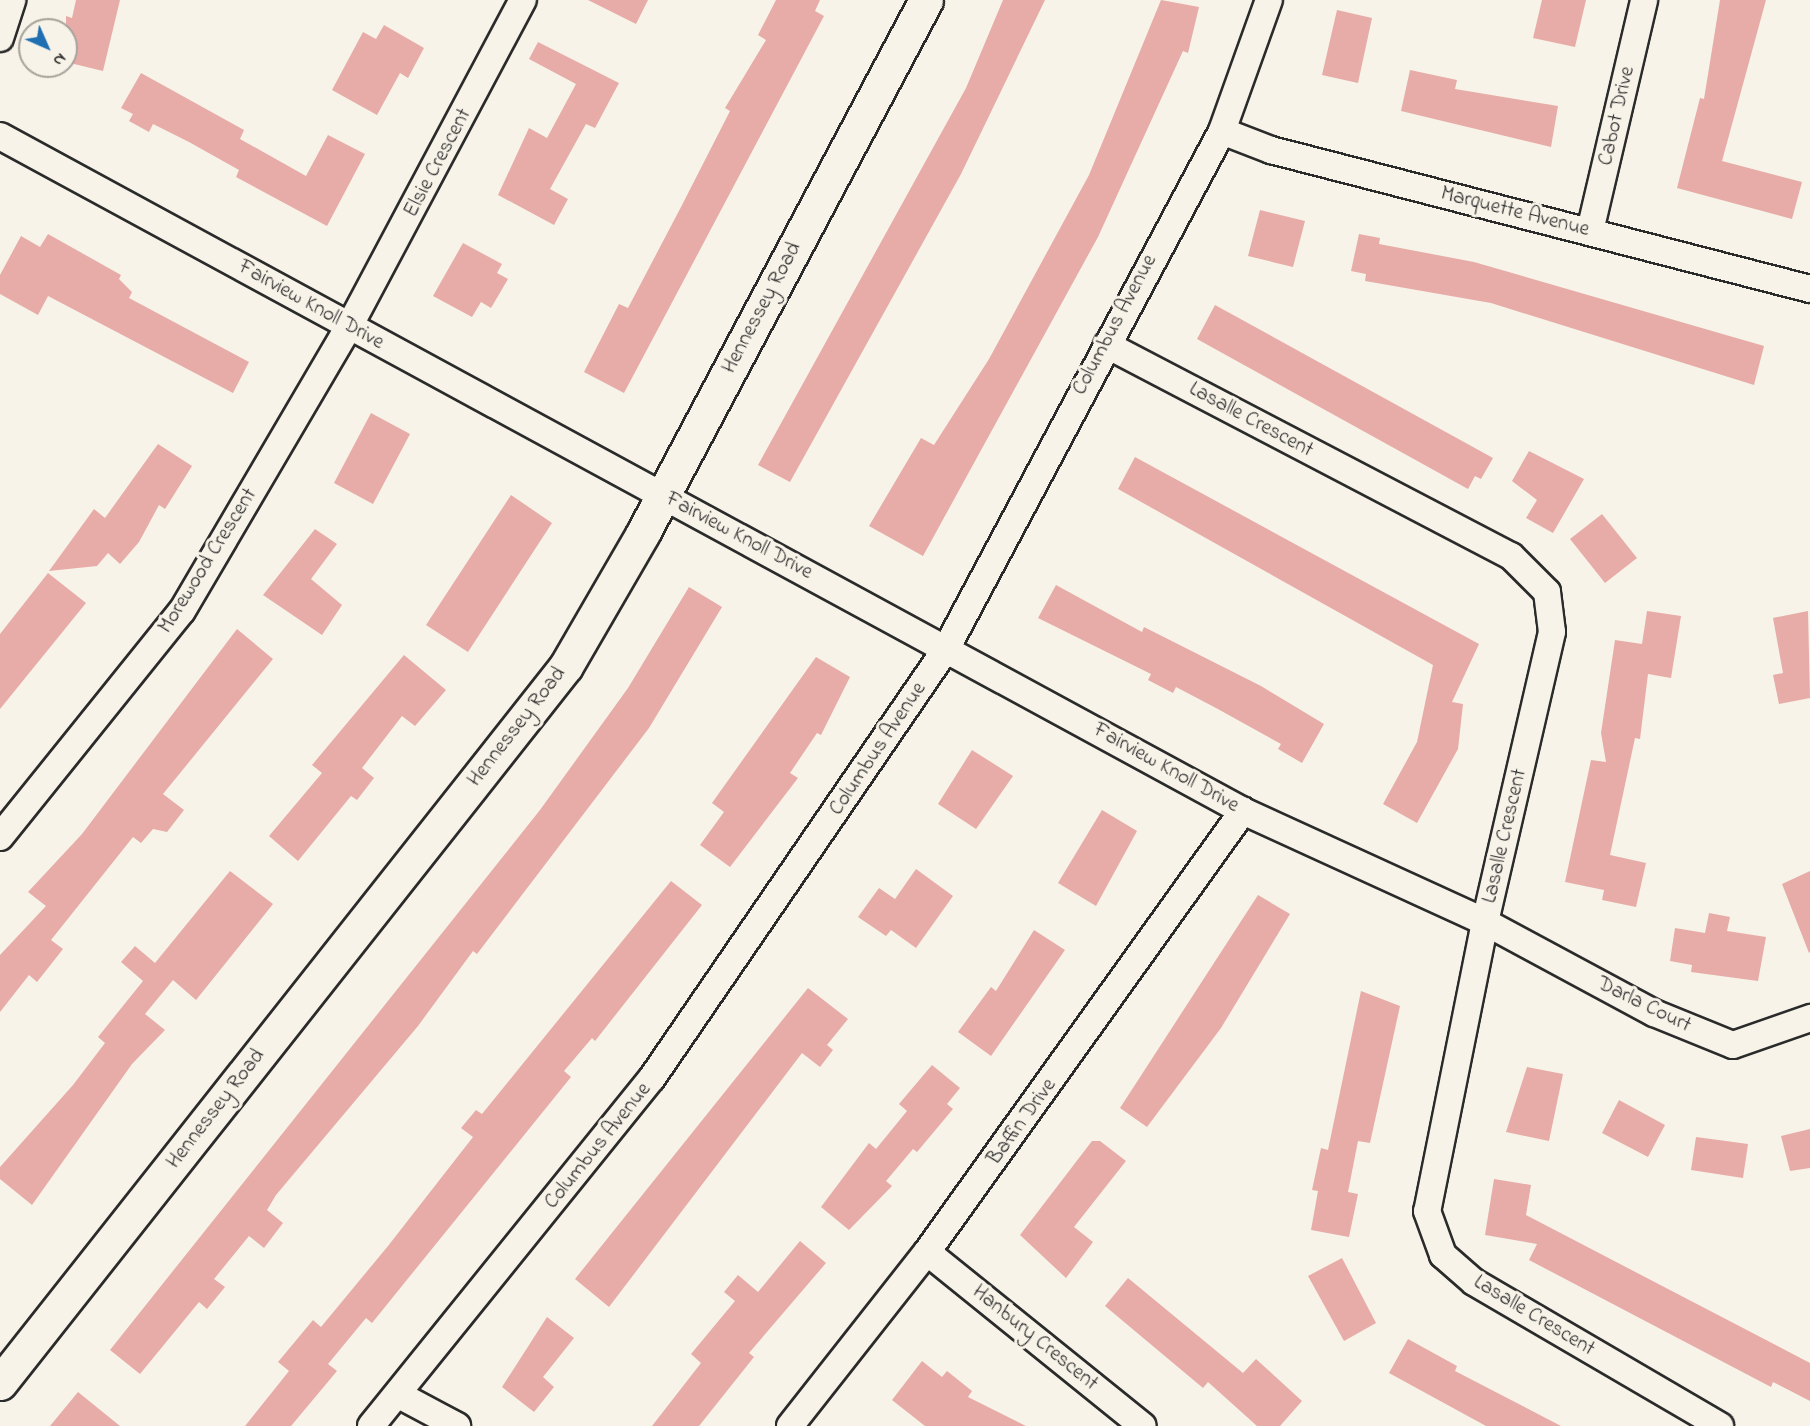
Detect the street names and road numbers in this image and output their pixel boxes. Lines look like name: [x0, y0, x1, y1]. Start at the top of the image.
street label: Cabot Drive: [1593, 64, 1641, 168]
street label: Elsie Crescent: [399, 104, 477, 222]
street label: Marquette Avenue: [1438, 181, 1592, 243]
street label: Hennessey Road: [717, 238, 807, 378]
street label: Columbus Avenue: [1067, 250, 1163, 400]
street label: Fairview Knoll Drive: [234, 255, 388, 355]
street label: Lasalle Crescent: [1185, 377, 1317, 463]
street label: Morewood Crescent: [153, 484, 263, 638]
street label: Fairview Knoll Drive: [661, 487, 817, 585]
street label: Hennessey Road: [462, 662, 572, 792]
street label: Columbus Avenue: [824, 678, 932, 820]
street label: Fairview Knoll Drive: [1089, 718, 1243, 818]
street label: Lasalle Crescent: [1477, 766, 1533, 906]
street label: Darla Court: [1593, 971, 1695, 1039]
street label: Hennessey Road: [161, 1044, 271, 1174]
street label: Baffin Drive: [982, 1074, 1062, 1170]
street label: Columbus Avenue: [539, 1078, 657, 1214]
street label: Lasalle Crescent: [1469, 1270, 1599, 1362]
street label: Hanbury Crescent: [967, 1280, 1103, 1396]

